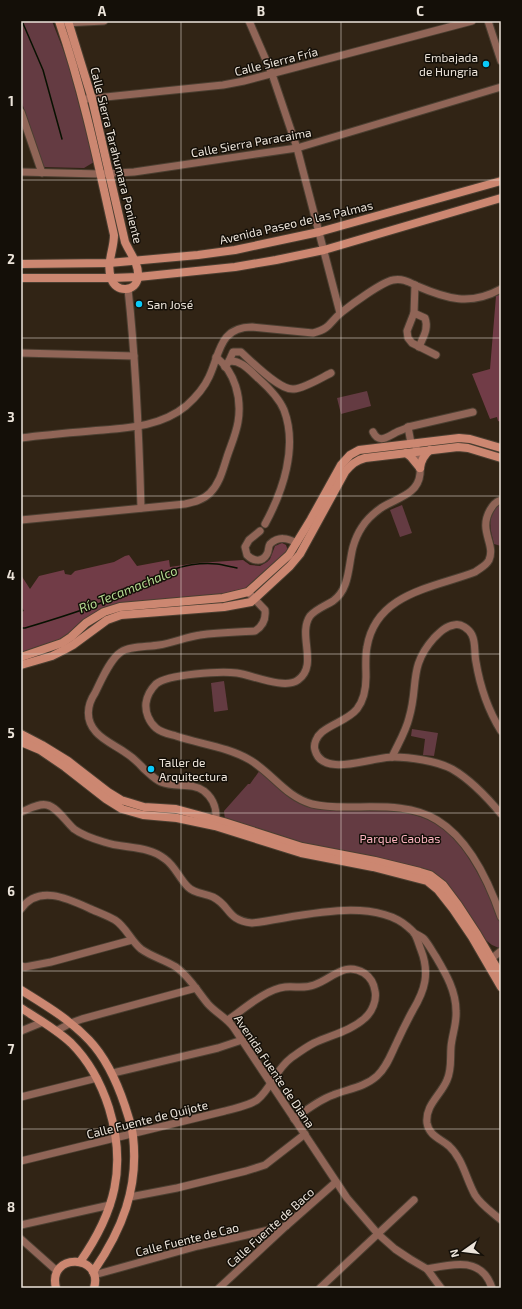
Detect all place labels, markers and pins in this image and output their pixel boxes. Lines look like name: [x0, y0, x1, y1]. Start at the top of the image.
place label: Embajada de Hungria: [419, 50, 478, 78]
marker: Embajada de Hungria: [481, 59, 491, 69]
place label: San José: [147, 297, 193, 311]
marker: San José: [134, 299, 144, 309]
place label: Taller de Arquitectura: [159, 755, 228, 783]
marker: Taller de Arquitectura: [146, 764, 156, 774]

